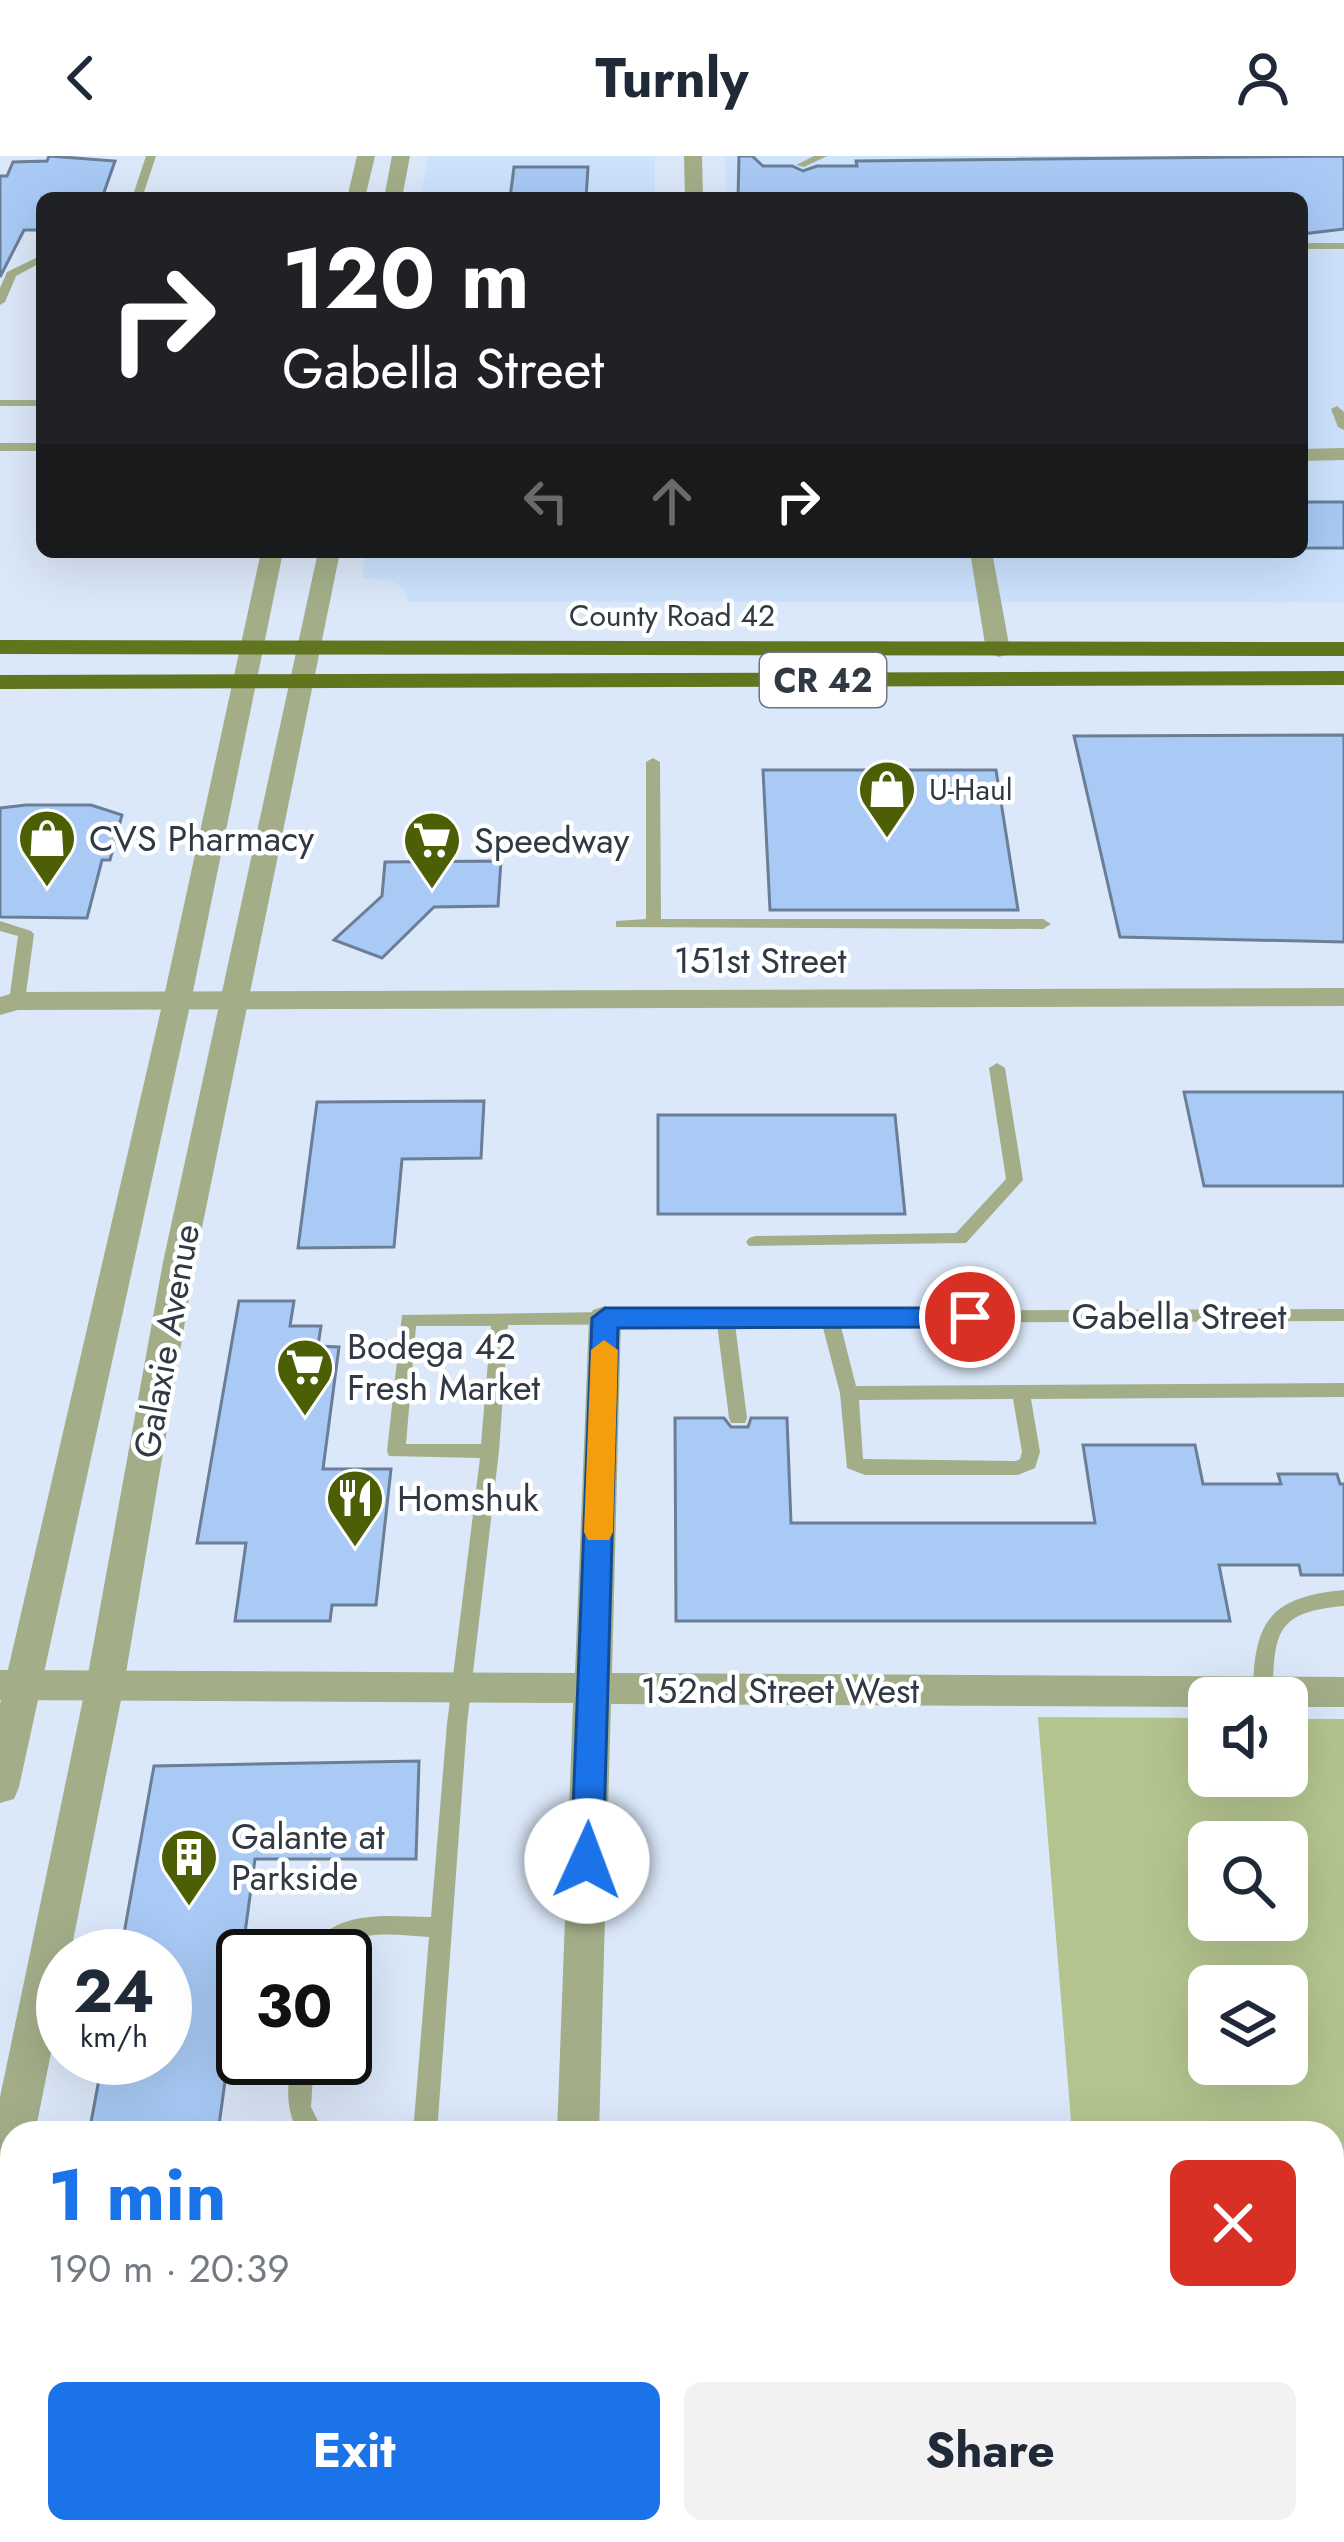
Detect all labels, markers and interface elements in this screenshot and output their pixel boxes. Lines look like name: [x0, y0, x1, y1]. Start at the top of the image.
text: Turnly: [596, 39, 748, 117]
icon: back: [48, 45, 114, 111]
icon: person: [1230, 45, 1296, 111]
text: 120 m: [282, 218, 530, 340]
icon: right: [84, 240, 240, 396]
text: Gabella Street: [282, 330, 604, 408]
icon: left: [513, 468, 579, 534]
icon: ahead: [639, 468, 705, 534]
icon: right: [765, 468, 831, 534]
street label: County Road 42: [569, 594, 775, 637]
road number: CR 42: [760, 653, 886, 707]
shop icon: U-Haul: [856, 758, 918, 840]
place label: U-Haul: [929, 768, 1013, 811]
shop icon: CVS Pharmacy: [16, 807, 78, 889]
supermarket icon: Speedway: [401, 809, 463, 891]
place label: CVS Pharmacy: [89, 812, 314, 864]
place label: Speedway: [474, 814, 629, 866]
street label: 151st Street: [674, 934, 847, 986]
street label: Galaxie Avenue: [120, 1220, 212, 1462]
pin: [919, 1266, 1021, 1368]
icon: arrive: [937, 1284, 1003, 1350]
street label: Gabella Street: [1072, 1290, 1287, 1342]
place label: Bodega 42 Fresh Market: [347, 1320, 541, 1413]
supermarket icon: Bodega 42 Fresh Market: [274, 1336, 336, 1418]
restaurant icon: Homshuk: [324, 1467, 386, 1549]
place label: Homshuk: [397, 1472, 539, 1524]
street label: 152nd Street West: [641, 1664, 920, 1716]
map controls: [1188, 1677, 1308, 2085]
button: sound: [1188, 1677, 1308, 1797]
position arrow: [524, 1798, 650, 1924]
place label: Galante at Parkside: [231, 1810, 385, 1903]
button: search: [1188, 1821, 1308, 1941]
building icon: Galante at Parkside: [158, 1826, 220, 1908]
speed limit sign: 30: [216, 1929, 372, 2085]
text: 24: [73, 1948, 155, 2035]
button: layers: [1188, 1965, 1308, 2085]
text: km/h: [80, 2015, 148, 2058]
text: 1 min: [48, 2143, 227, 2247]
button: close: [1170, 2160, 1296, 2286]
text: 190 m · 20:39: [48, 2240, 290, 2297]
button: Exit: [48, 2382, 660, 2520]
button: Share: [684, 2382, 1296, 2520]

